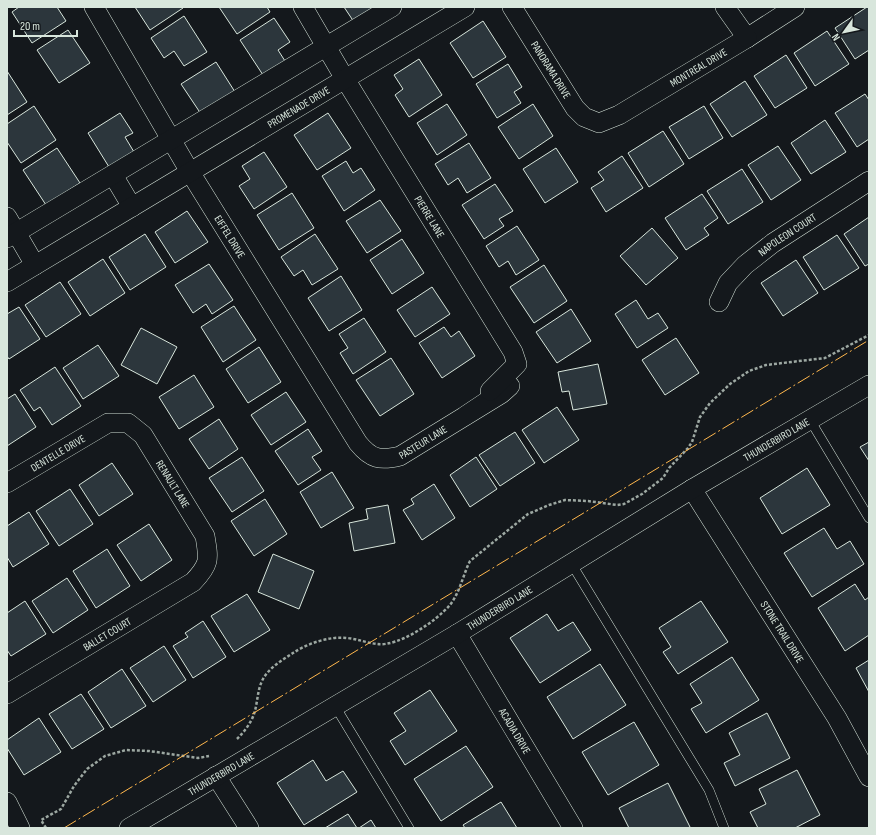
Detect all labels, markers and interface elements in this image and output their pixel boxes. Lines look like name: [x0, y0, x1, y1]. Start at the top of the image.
scale bar: [14, 12, 77, 38]
north arrow: [824, 12, 864, 52]
text: 20 m: [20, 19, 40, 34]
text: N: [829, 31, 843, 43]
street label: PANORAMA DRIVE: [528, 39, 573, 101]
street label: MONTREAL DRIVE: [668, 46, 730, 90]
street label: PROMENADE DRIVE: [265, 84, 332, 131]
street label: PIERRE LANE: [411, 194, 447, 240]
street label: NAPOLEON COURT: [756, 210, 819, 259]
street label: EIFFEL DRIVE: [211, 213, 248, 261]
street label: THUNDERBIRD LANE: [741, 415, 812, 464]
street label: PASTEUR LANE: [397, 423, 449, 462]
street label: DENTELLE DRIVE: [28, 432, 88, 475]
street label: RENAULT LANE: [153, 458, 192, 511]
street label: THUNDERBIRD LANE: [465, 583, 535, 633]
street label: STONE TRAIL DRIVE: [758, 599, 806, 665]
street label: BALLET COURT: [81, 615, 134, 654]
street label: ACADIA DRIVE: [495, 705, 533, 756]
street label: THUNDERBIRD LANE: [186, 749, 257, 799]

